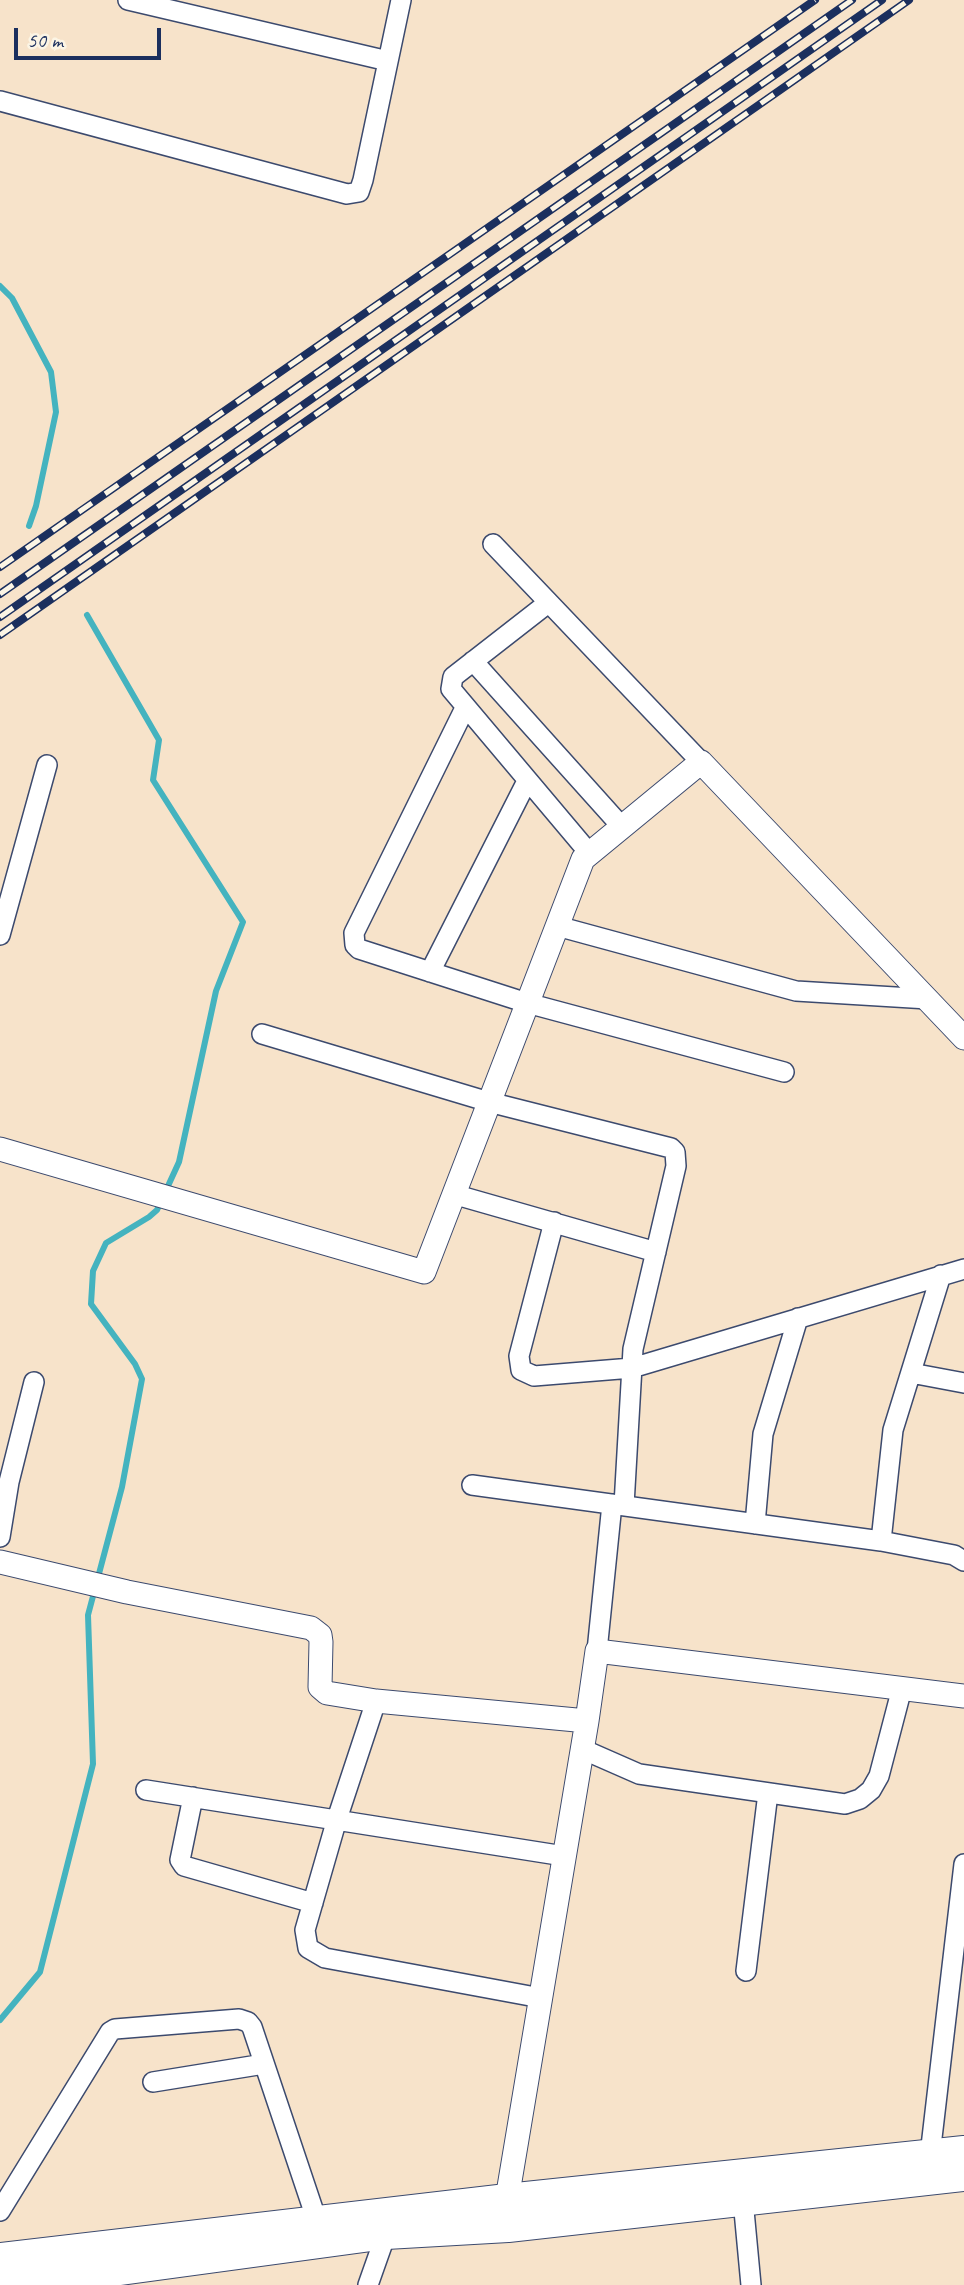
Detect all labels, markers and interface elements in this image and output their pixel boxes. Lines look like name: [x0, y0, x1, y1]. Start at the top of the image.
scale bar: [18, 14, 164, 58]
text: 50 m: [27, 27, 63, 53]

